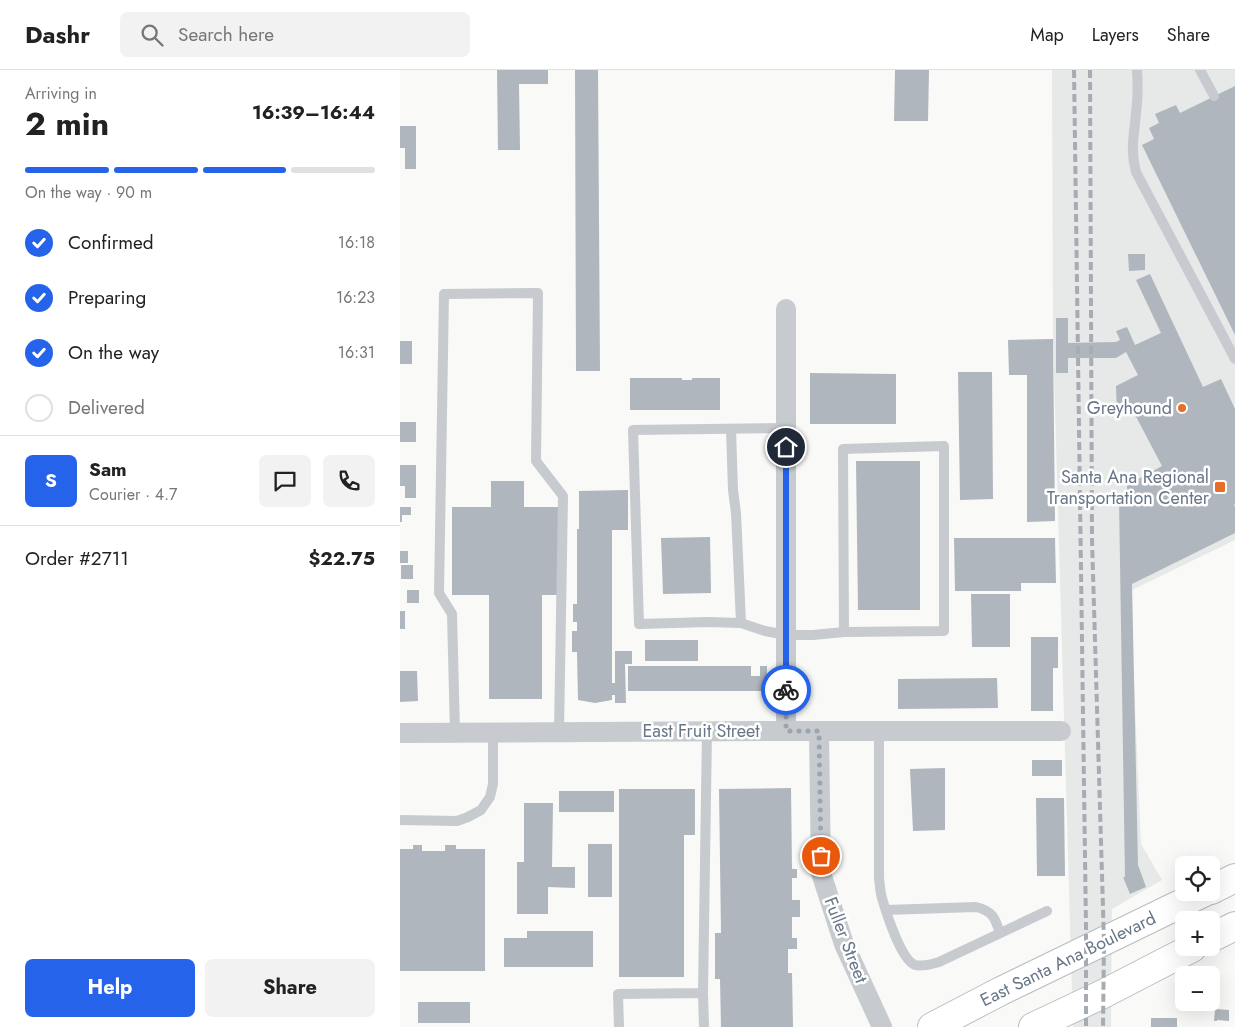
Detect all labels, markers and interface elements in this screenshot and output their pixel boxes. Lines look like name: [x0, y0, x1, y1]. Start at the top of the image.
search box: [120, 12, 470, 57]
text: Dashr: [25, 17, 90, 52]
icon: search: [138, 21, 166, 49]
text: Search here: [178, 21, 274, 48]
text: Map: [1030, 22, 1064, 48]
text: Layers: [1092, 22, 1139, 48]
text: Share: [1167, 22, 1210, 48]
text: Arriving in: [25, 82, 97, 105]
text: 16:39–16:44: [252, 99, 375, 126]
text: 2 min: [25, 101, 109, 147]
text: On the way · 90 m: [25, 181, 152, 204]
icon: check: [25, 229, 53, 257]
text: Confirmed: [68, 229, 154, 256]
text: 16:18: [338, 231, 375, 254]
icon: check: [25, 284, 53, 312]
text: Preparing: [68, 284, 146, 311]
text: 16:23: [336, 286, 375, 309]
icon: check: [25, 339, 53, 367]
text: On the way: [68, 339, 159, 366]
text: 16:31: [338, 341, 375, 364]
text: Delivered: [68, 394, 145, 421]
place label: Greyhound: [1087, 395, 1172, 421]
marker: Greyhound: [1176, 402, 1188, 414]
pin: [765, 426, 807, 468]
icon: home: [772, 433, 800, 461]
button: chat: [259, 455, 311, 507]
button: phone: [323, 455, 375, 507]
text: Sam: [89, 456, 127, 483]
place label: Santa Ana Regional Transportation Center: [1047, 464, 1210, 511]
text: S: [45, 467, 57, 494]
marker: Santa Ana Regional Transportation Center: [1213, 480, 1227, 494]
text: Courier · 4.7: [89, 483, 177, 506]
text: Order #2711: [25, 545, 129, 572]
text: $22.75: [308, 545, 375, 572]
courier: [761, 665, 811, 715]
icon: bike: [772, 676, 800, 704]
street label: East Fruit Street: [642, 718, 760, 744]
pin: [800, 835, 842, 877]
icon: bag: [807, 842, 835, 870]
map controls: [1175, 856, 1220, 1011]
button: locate: [1175, 856, 1220, 901]
street label: Fuller Street: [818, 893, 875, 987]
street label: East Santa Ana Boulevard: [976, 905, 1160, 1013]
button: +: [1175, 911, 1220, 956]
button: Help: [25, 959, 195, 1017]
button: Share: [205, 959, 375, 1017]
button: −: [1175, 966, 1220, 1011]

